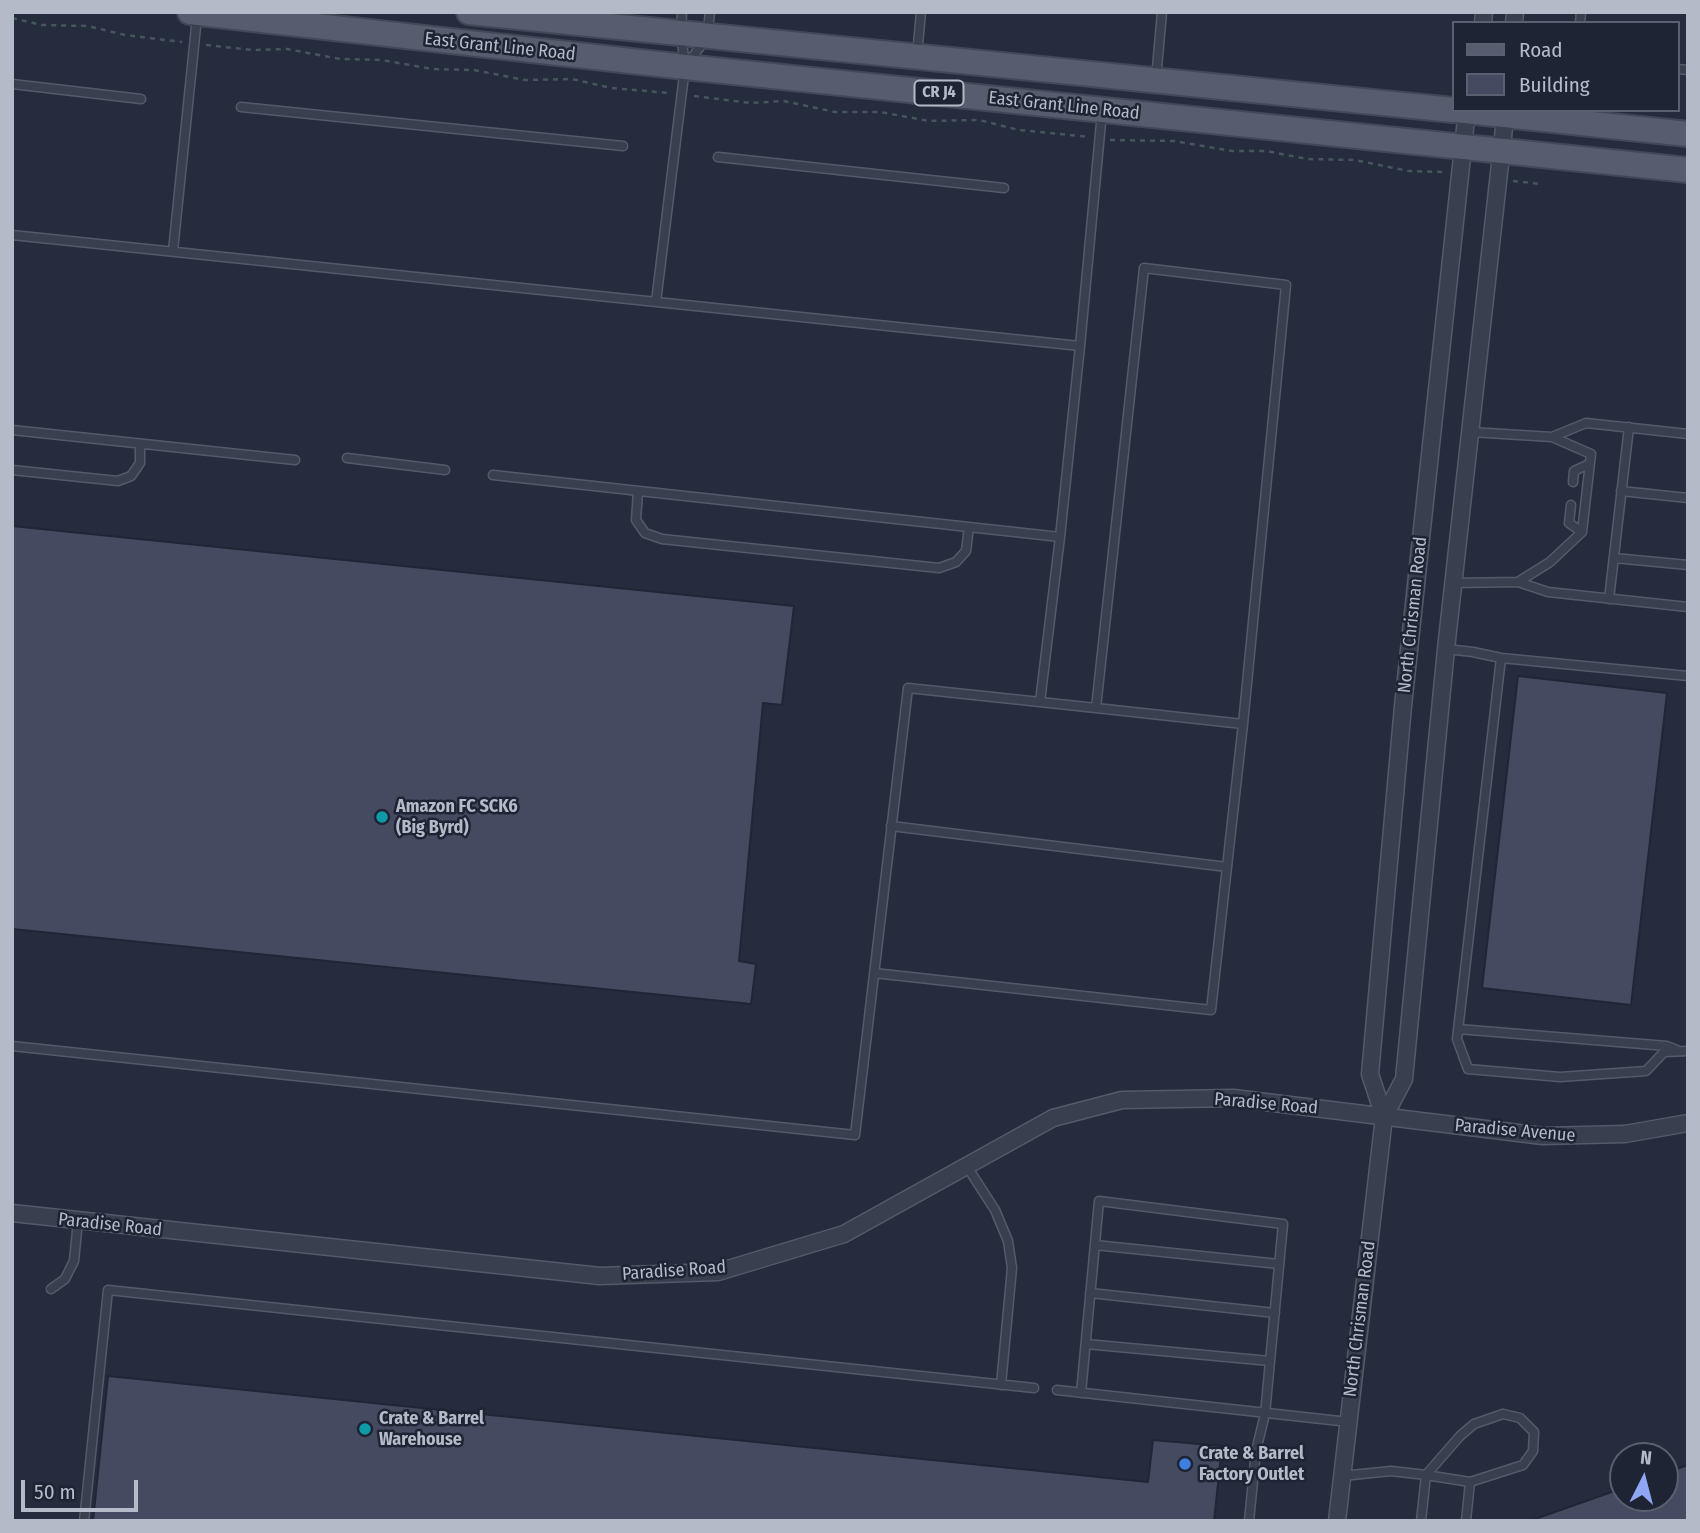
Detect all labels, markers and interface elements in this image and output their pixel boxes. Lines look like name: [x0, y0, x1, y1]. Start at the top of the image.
legend: [1452, 21, 1679, 112]
street label: East Grant Line Road: [423, 28, 577, 66]
text: Road: [1519, 37, 1563, 63]
text: Building: [1519, 72, 1590, 98]
road number: CR J4: [914, 80, 964, 106]
street label: East Grant Line Road: [987, 87, 1141, 125]
street label: North Chrisman Road: [1394, 536, 1432, 694]
place label: Amazon FC SCK6 (Big Byrd): [396, 796, 518, 838]
marker: Amazon FC SCK6 (Big Byrd): [374, 809, 390, 825]
street label: Paradise Road: [1213, 1089, 1319, 1119]
street label: Paradise Avenue: [1454, 1115, 1576, 1147]
street label: Paradise Road: [57, 1209, 163, 1241]
street label: North Chrisman Road: [1340, 1240, 1380, 1398]
street label: Paradise Road: [621, 1257, 727, 1285]
place label: Crate & Barrel Warehouse: [379, 1408, 484, 1450]
marker: Crate & Barrel Warehouse: [357, 1421, 373, 1437]
north arrow: [1609, 1442, 1679, 1512]
place label: Crate & Barrel Factory Outlet: [1199, 1443, 1304, 1486]
text: N: [1639, 1446, 1653, 1470]
marker: Crate & Barrel Factory Outlet: [1177, 1456, 1193, 1472]
scale bar: [24, 1466, 142, 1510]
text: 50 m: [34, 1479, 76, 1505]

